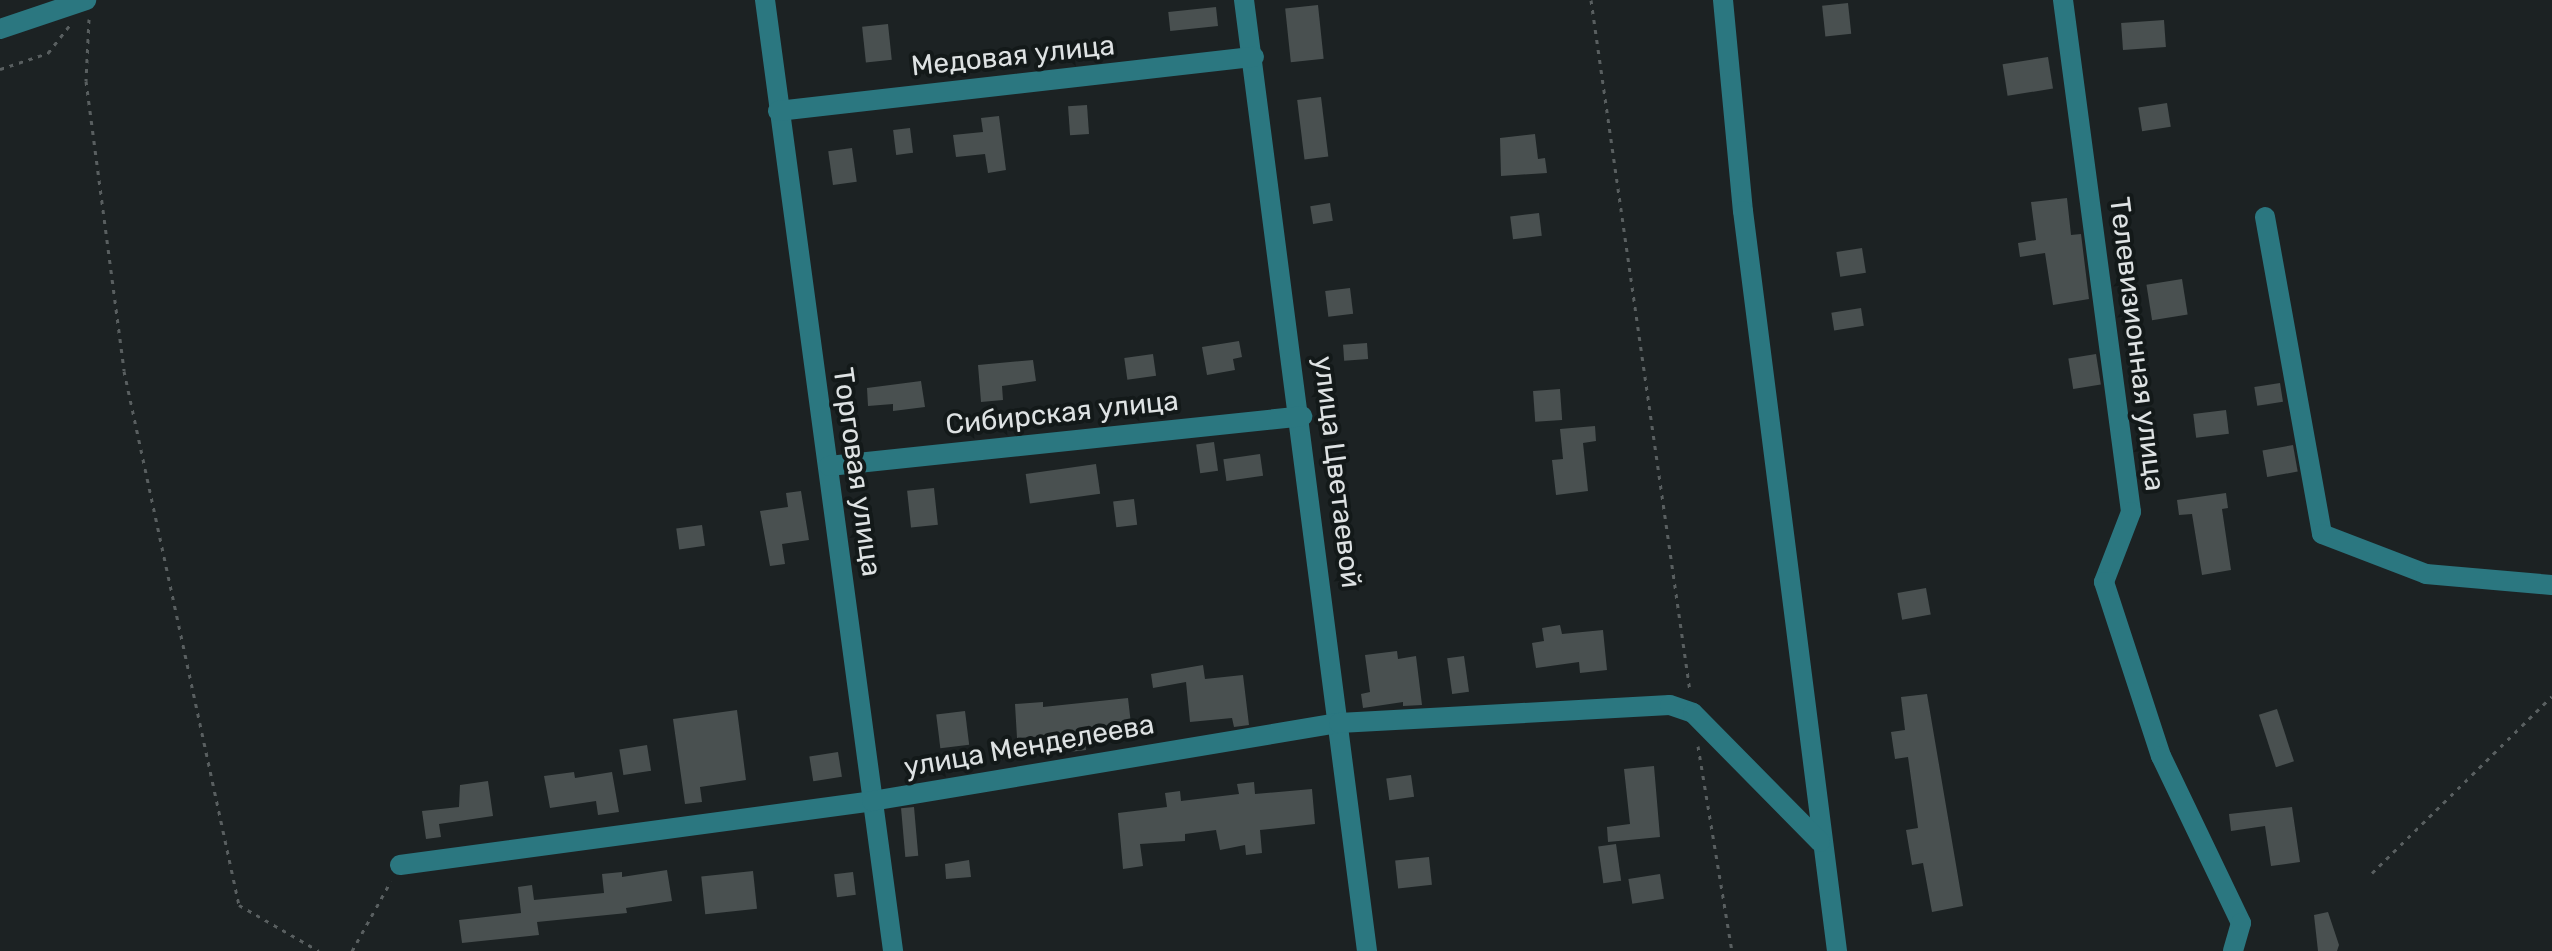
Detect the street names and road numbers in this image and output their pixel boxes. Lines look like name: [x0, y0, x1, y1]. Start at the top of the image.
street label: Медовая улица: [910, 29, 1116, 83]
street label: Телевизионная улица: [2102, 195, 2172, 493]
street label: улица Цветаевой: [1306, 354, 1368, 590]
street label: Торговая улица: [826, 365, 888, 579]
street label: Сибирская улица: [944, 384, 1180, 442]
street label: улица Менделеева: [901, 707, 1157, 785]

